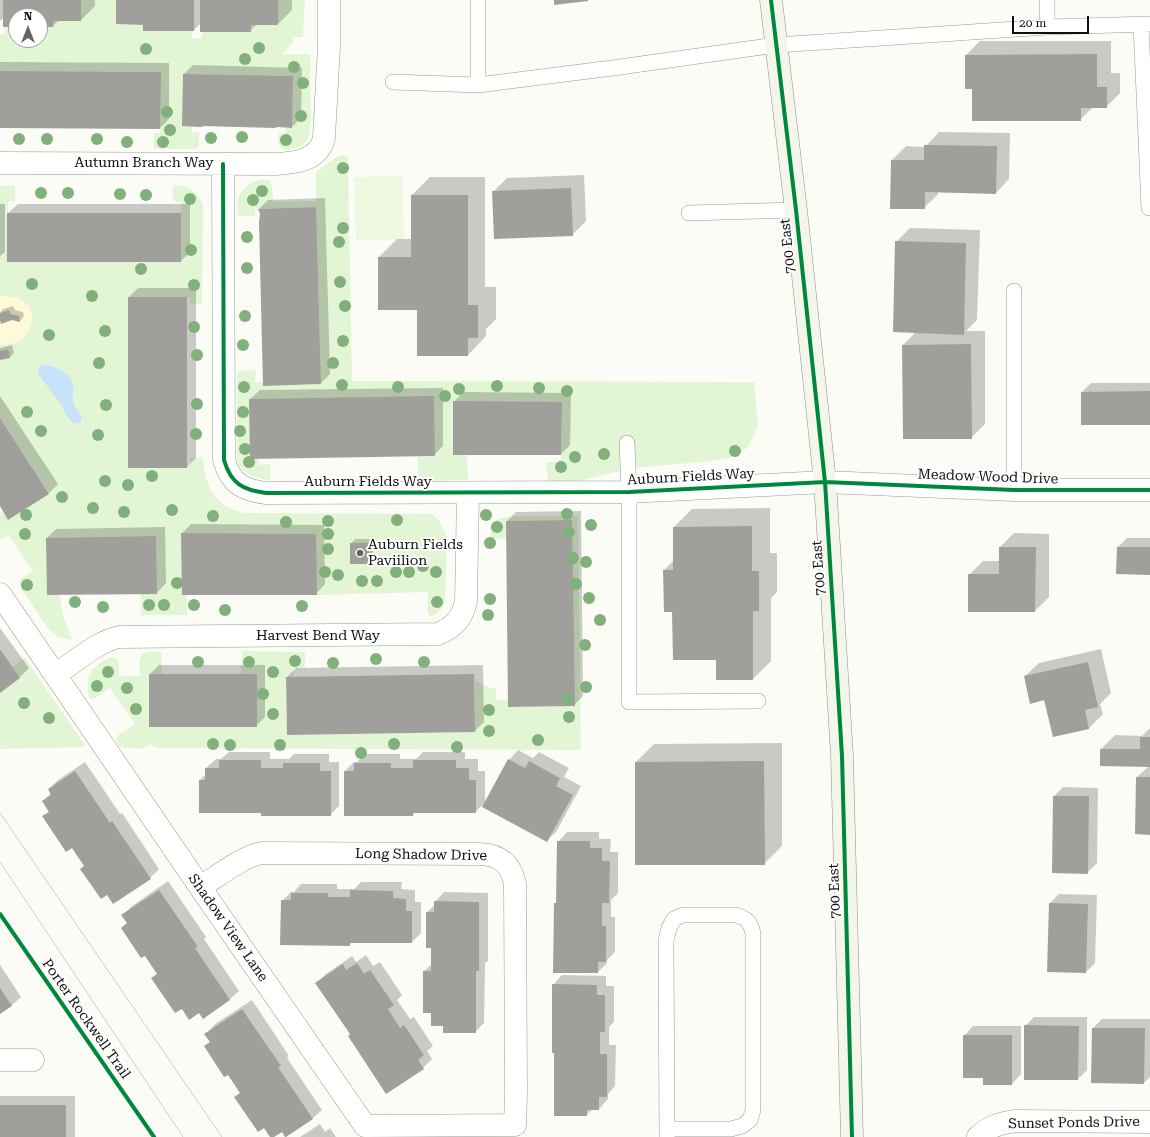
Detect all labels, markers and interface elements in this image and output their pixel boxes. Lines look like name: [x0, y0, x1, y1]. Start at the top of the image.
north arrow: [8, 8, 48, 48]
scale bar: [1014, 8, 1091, 34]
text: N: [24, 10, 32, 23]
text: 20 m: [1019, 16, 1046, 30]
street label: Autumn Branch Way: [75, 155, 213, 171]
street label: 700 East: [777, 217, 799, 275]
street label: Auburn Fields Way: [627, 465, 755, 489]
street label: Meadow Wood Drive: [917, 466, 1059, 488]
street label: Auburn Fields Way: [304, 474, 432, 490]
place label: Auburn Fields Paviilion: [368, 537, 463, 570]
street label: 700 East: [809, 540, 829, 596]
marker: Auburn Fields Paviilion: [355, 548, 365, 558]
street label: Harvest Bend Way: [256, 628, 380, 644]
street label: Long Shadow Drive: [355, 845, 487, 865]
street label: 700 East: [826, 863, 844, 919]
street label: Shadow View Lane: [185, 871, 271, 985]
street label: Porter Rockwell Trail: [38, 956, 134, 1082]
street label: Sunset Ponds Drive: [1008, 1113, 1140, 1133]

